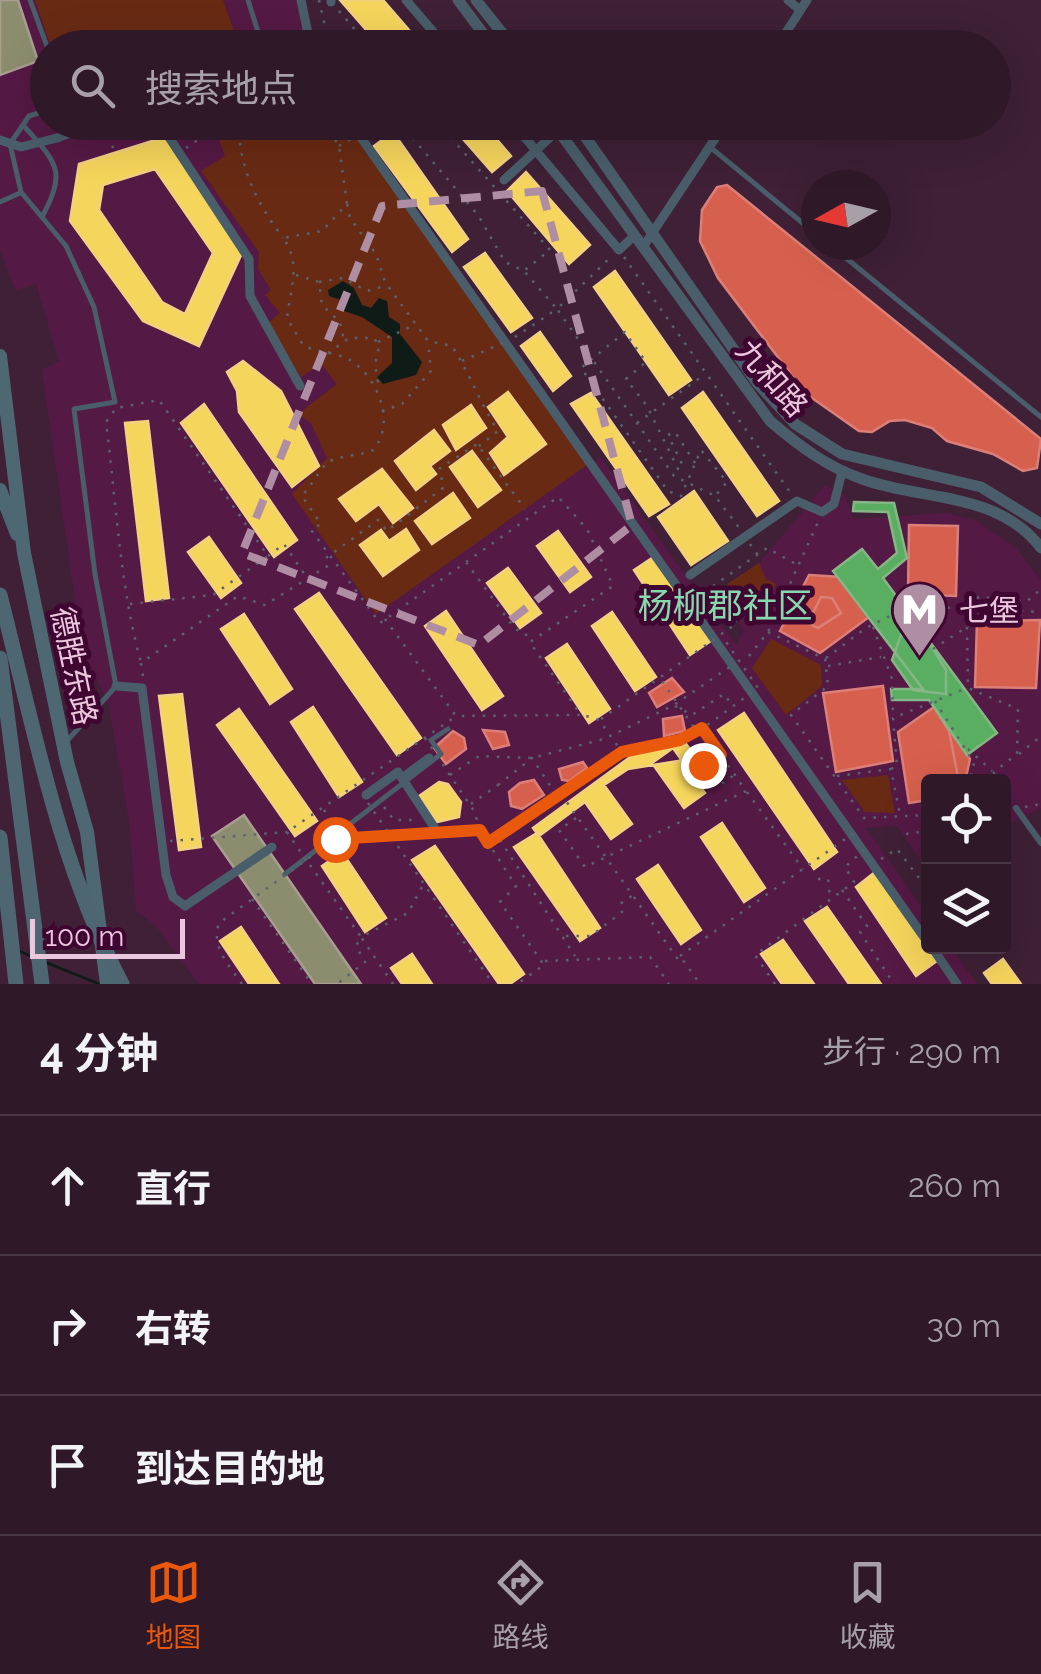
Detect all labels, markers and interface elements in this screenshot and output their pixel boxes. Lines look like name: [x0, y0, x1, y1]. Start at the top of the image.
search box: [30, 30, 1011, 140]
icon: search: [65, 58, 120, 113]
text: 搜索地点: [145, 66, 297, 111]
north arrow: [801, 170, 891, 260]
street label: 九和路: [729, 333, 815, 423]
metro station icon: 七堡: [890, 580, 950, 659]
district label: 杨柳郡社区: [637, 585, 813, 626]
place label: 七堡: [959, 593, 1019, 628]
street label: 德胜东路: [44, 604, 104, 728]
route end: [681, 743, 727, 789]
map controls: [921, 774, 1011, 954]
button: locate: [921, 774, 1011, 864]
route start: [313, 817, 359, 863]
button: layers: [921, 864, 1011, 954]
scale bar: [30, 914, 185, 958]
text: 100 m: [45, 920, 124, 953]
text: 4 分钟: [40, 1029, 158, 1078]
text: 步行 · 290 m: [822, 1033, 1001, 1070]
icon: ahead: [40, 1158, 95, 1213]
text: 直行: [135, 1166, 211, 1211]
text: 260 m: [908, 1167, 1001, 1204]
icon: right: [40, 1298, 95, 1353]
text: 右转: [135, 1306, 211, 1351]
text: 30 m: [927, 1307, 1001, 1344]
icon: arrive: [40, 1438, 95, 1493]
text: 到达目的地: [135, 1446, 325, 1491]
tab: 地图: [145, 1555, 202, 1655]
tab: 路线: [492, 1555, 549, 1655]
tab: 收藏: [839, 1555, 896, 1655]

